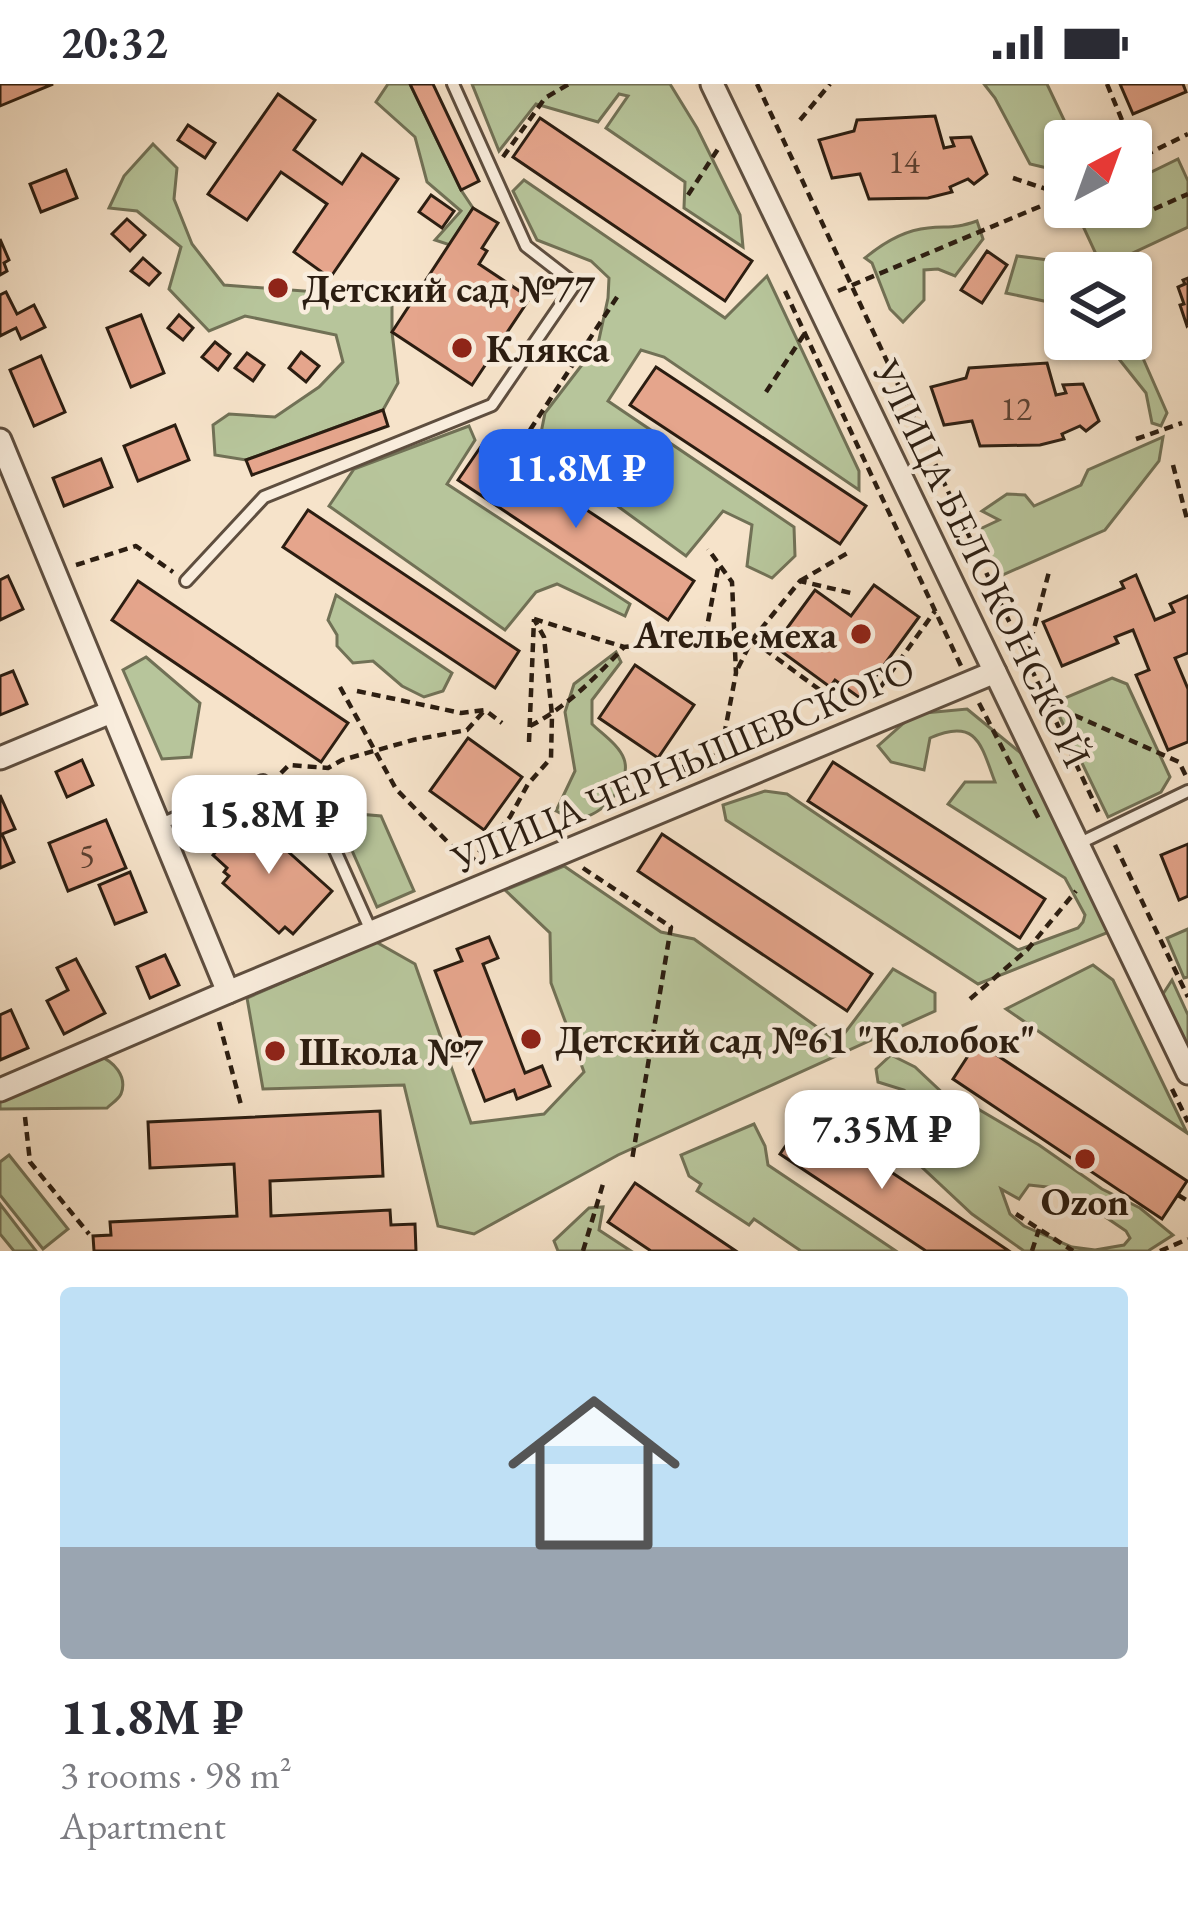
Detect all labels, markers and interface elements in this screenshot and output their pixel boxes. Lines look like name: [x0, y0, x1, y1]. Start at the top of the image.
text: 20:32: [60, 13, 168, 71]
north arrow: [1044, 120, 1152, 228]
map controls: [1044, 120, 1152, 360]
house number: 14: [888, 140, 920, 183]
button: layers: [1044, 252, 1152, 360]
place label: Детский сад №77: [302, 263, 595, 314]
marker: Детский сад №77: [265, 275, 291, 301]
place label: Клякса: [486, 323, 610, 374]
marker: Клякса: [449, 335, 475, 361]
street label: УЛИЦА БЕЛОКОНСКОЙ: [861, 350, 1103, 775]
house number: 12: [1000, 387, 1032, 430]
pin: 11.8M ₽: [465, 429, 687, 531]
text: 11.8M ₽: [506, 442, 646, 493]
place label: Ателье меха: [633, 609, 838, 660]
marker: Ателье меха: [848, 621, 874, 647]
street label: УЛИЦА ЧЕРНЫШЕВСКОГО: [443, 643, 922, 885]
pin: 15.8M ₽: [158, 775, 380, 877]
text: 15.8M ₽: [199, 788, 339, 839]
house number: 5: [79, 834, 95, 877]
place label: Детский сад №61 "Колобок": [555, 1014, 1035, 1065]
place label: Школа №7: [299, 1026, 483, 1077]
marker: Детский сад №61 "Колобок": [518, 1026, 544, 1052]
marker: Школа №7: [262, 1038, 288, 1064]
pin: 7.35M ₽: [771, 1090, 993, 1192]
text: 7.35M ₽: [812, 1103, 952, 1154]
marker: Ozon: [1072, 1146, 1098, 1172]
place label: Ozon: [1041, 1176, 1129, 1227]
icon: home: [486, 1365, 702, 1581]
text: 11.8M ₽: [60, 1683, 244, 1749]
text: 3 rooms · 98 m²: [60, 1749, 292, 1800]
text: Apartment: [60, 1800, 226, 1851]

